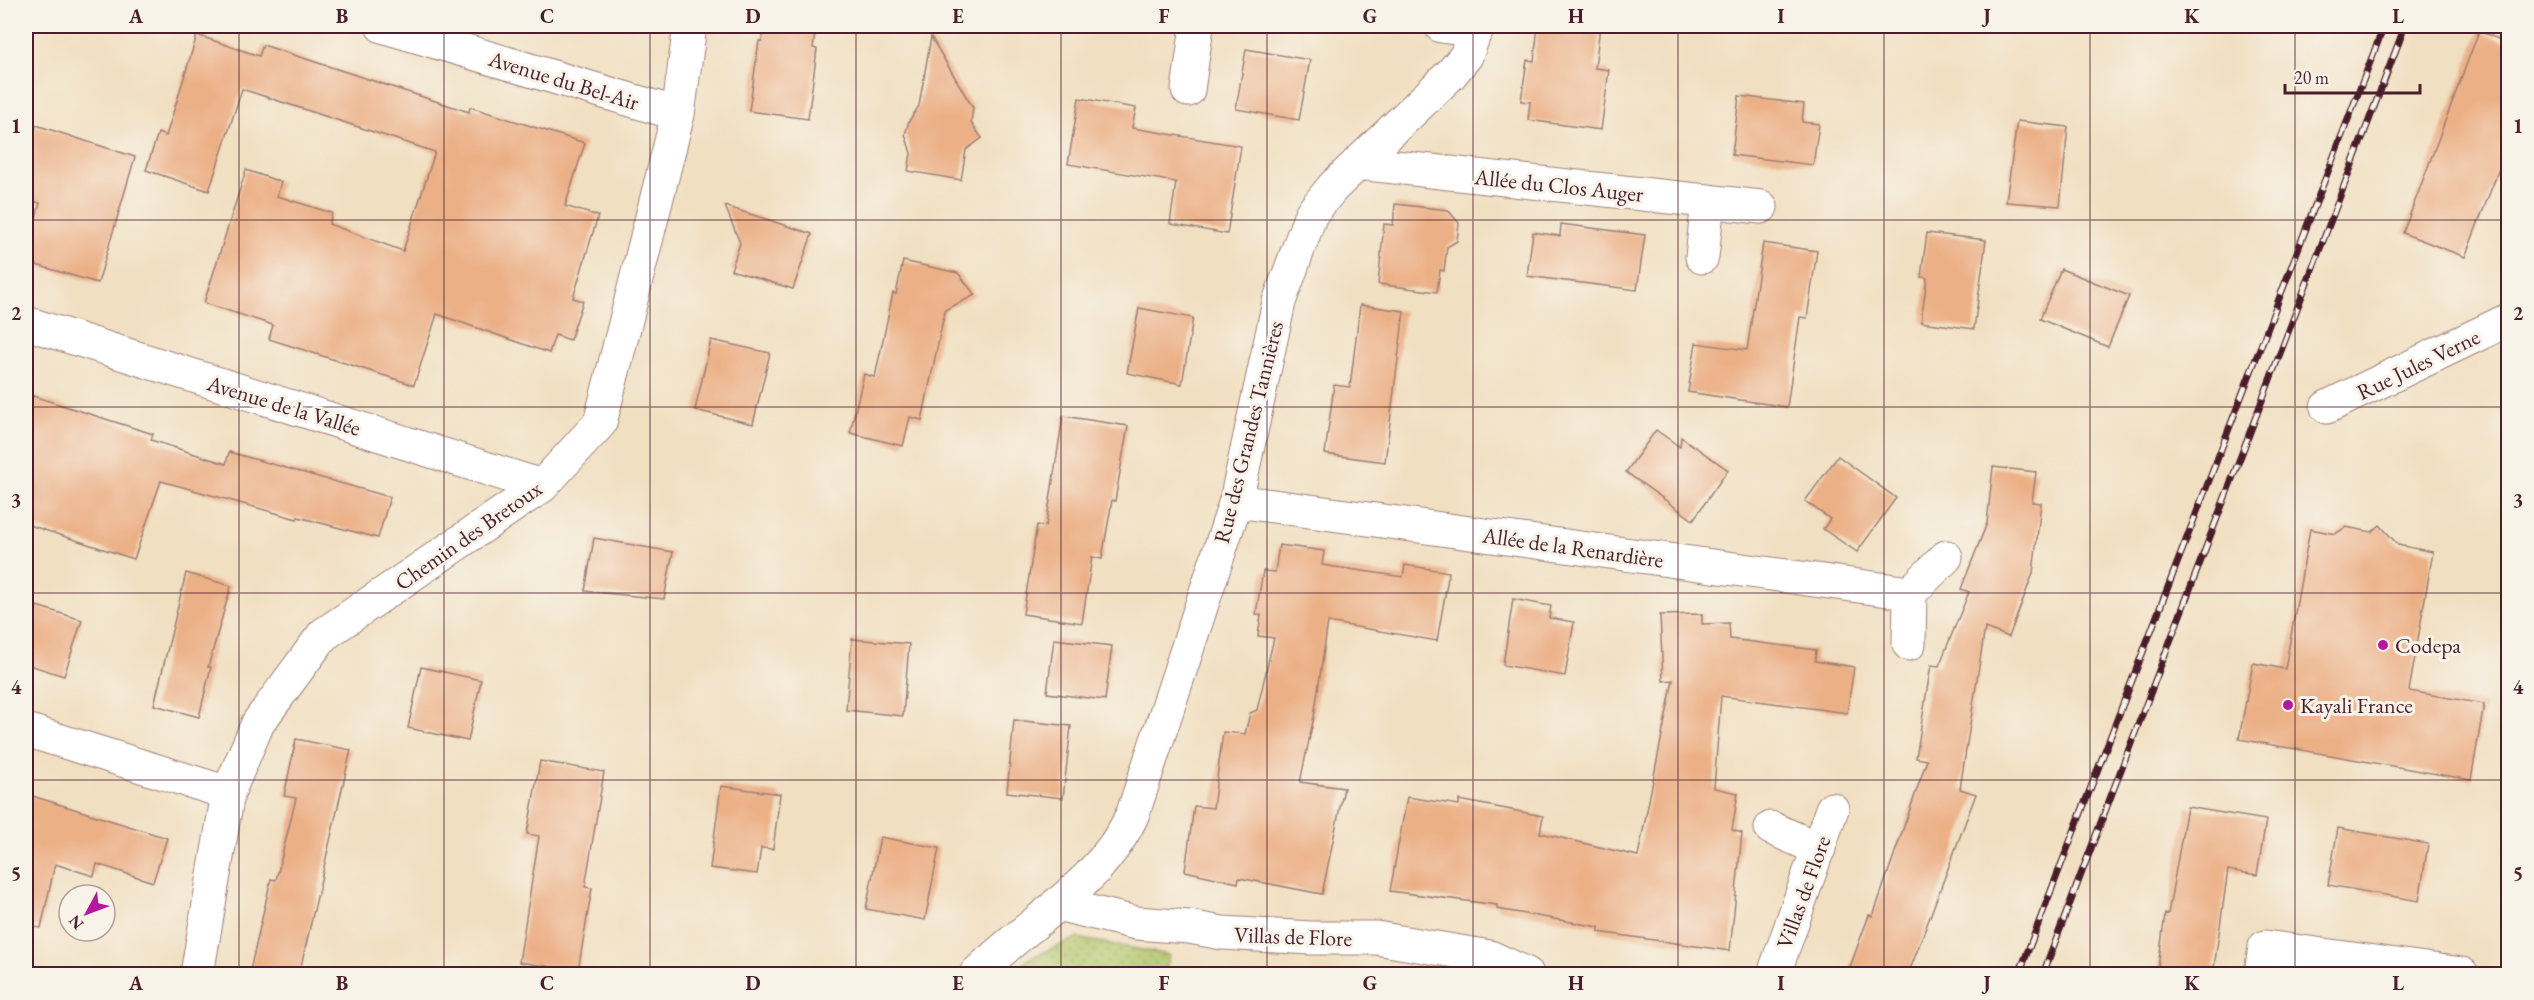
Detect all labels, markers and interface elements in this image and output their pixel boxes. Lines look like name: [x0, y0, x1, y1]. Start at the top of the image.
text: A: [128, 3, 144, 29]
text: B: [336, 3, 348, 29]
text: C: [540, 3, 554, 29]
text: D: [745, 3, 761, 29]
text: E: [952, 3, 964, 29]
text: F: [1159, 3, 1170, 29]
text: G: [1363, 3, 1377, 29]
text: H: [1568, 3, 1584, 29]
text: I: [1777, 3, 1785, 29]
text: J: [1981, 3, 1991, 29]
text: K: [2184, 3, 2200, 29]
text: L: [2392, 3, 2404, 29]
street label: Avenue du Bel-Air: [484, 44, 643, 117]
scale bar: [2285, 57, 2420, 95]
text: 20 m: [2294, 66, 2329, 89]
text: 1: [11, 113, 21, 139]
text: 1: [2513, 113, 2523, 139]
street label: Allée du Clos Auger: [1472, 162, 1646, 209]
text: 2: [11, 300, 22, 326]
text: 2: [2513, 300, 2524, 326]
street label: Rue des Grandes Tannières: [1207, 318, 1290, 546]
street label: Rue Jules Verne: [2352, 322, 2485, 407]
street label: Avenue de la Vallée: [203, 368, 365, 443]
street label: Chemin des Bretoux: [389, 474, 548, 597]
text: 3: [11, 487, 21, 513]
text: 3: [2513, 487, 2523, 513]
street label: Allée de la Renardière: [1479, 520, 1666, 575]
place label: Codepa: [2395, 631, 2461, 660]
marker: Codepa: [2376, 638, 2390, 652]
text: 4: [11, 674, 22, 700]
text: 4: [2513, 674, 2524, 700]
place label: Kayali France: [2300, 691, 2413, 720]
marker: Kayali France: [2281, 698, 2295, 712]
street label: Villas de Flore: [1770, 831, 1837, 953]
text: 5: [11, 860, 21, 886]
text: 5: [2513, 860, 2523, 886]
north arrow: [57, 883, 117, 943]
text: N: [64, 911, 88, 934]
street label: Villas de Flore: [1233, 920, 1353, 953]
text: A: [128, 970, 144, 996]
text: B: [336, 970, 348, 996]
text: C: [540, 970, 554, 996]
text: D: [745, 970, 761, 996]
text: E: [952, 970, 964, 996]
text: F: [1159, 970, 1170, 996]
text: G: [1363, 970, 1377, 996]
text: H: [1568, 970, 1584, 996]
text: I: [1777, 970, 1785, 996]
text: J: [1981, 970, 1991, 996]
text: K: [2184, 970, 2200, 996]
text: L: [2392, 970, 2404, 996]

